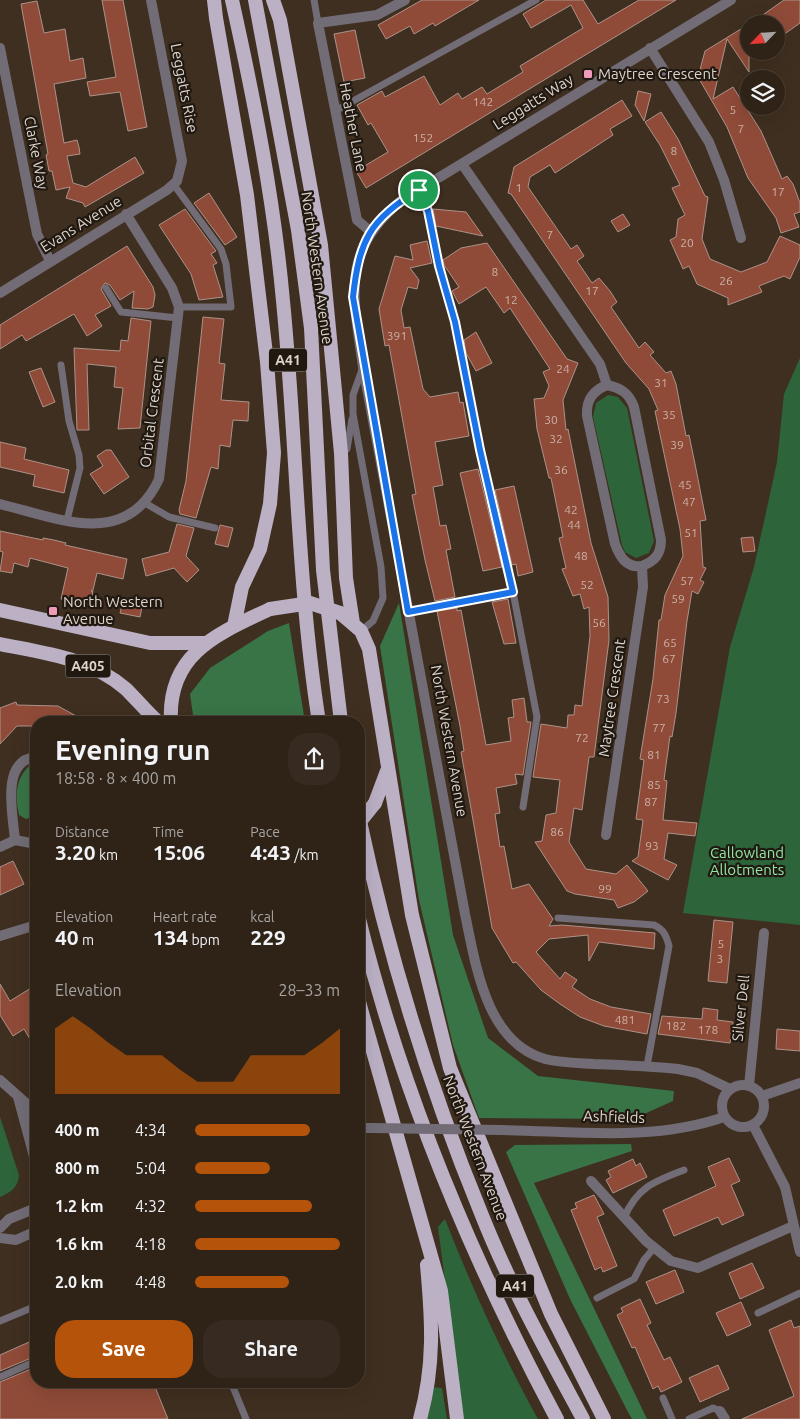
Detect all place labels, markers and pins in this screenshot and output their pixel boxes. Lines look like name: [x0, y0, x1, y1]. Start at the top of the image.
place label: Maytree Crescent: [598, 65, 717, 82]
marker: Maytree Crescent: [582, 68, 594, 80]
pin: [398, 169, 440, 211]
place label: North Western Avenue: [63, 593, 163, 627]
marker: North Western Avenue: [47, 605, 59, 617]

